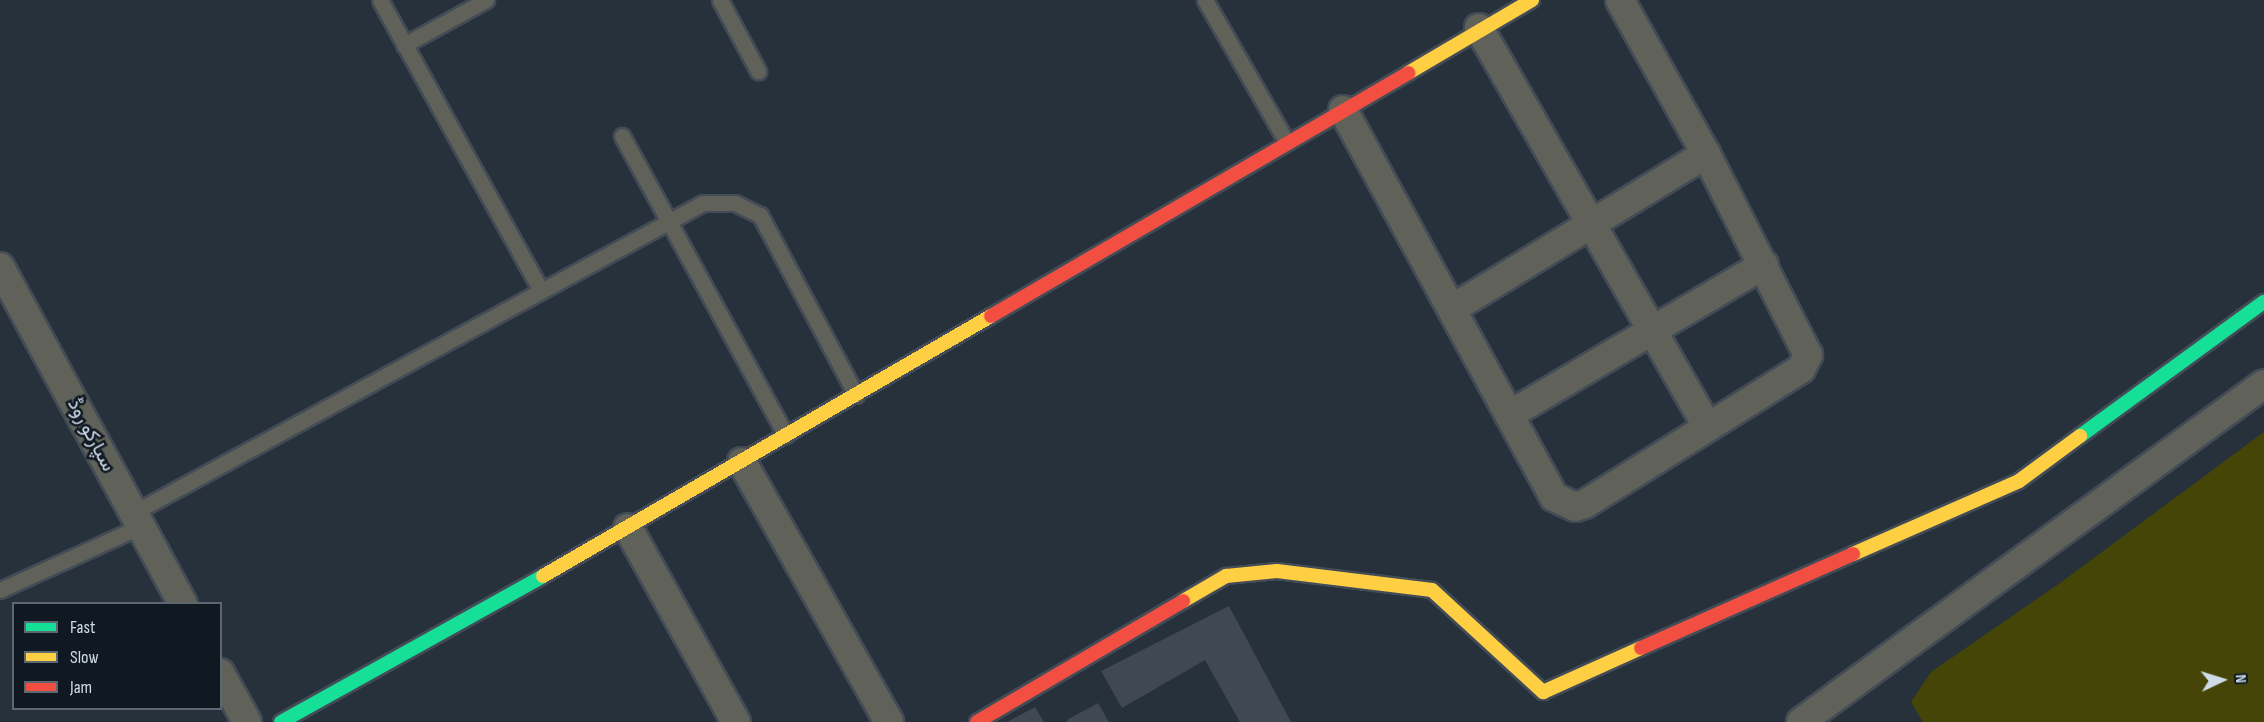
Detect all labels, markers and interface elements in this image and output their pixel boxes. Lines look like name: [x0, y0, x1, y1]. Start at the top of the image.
street label: سپارکو روڈ: [62, 394, 120, 476]
legend: [12, 602, 222, 710]
text: Fast: [70, 617, 95, 638]
text: Slow: [70, 647, 99, 668]
north arrow: [2192, 650, 2252, 710]
text: N: [2231, 674, 2250, 684]
text: Jam: [70, 677, 92, 698]

